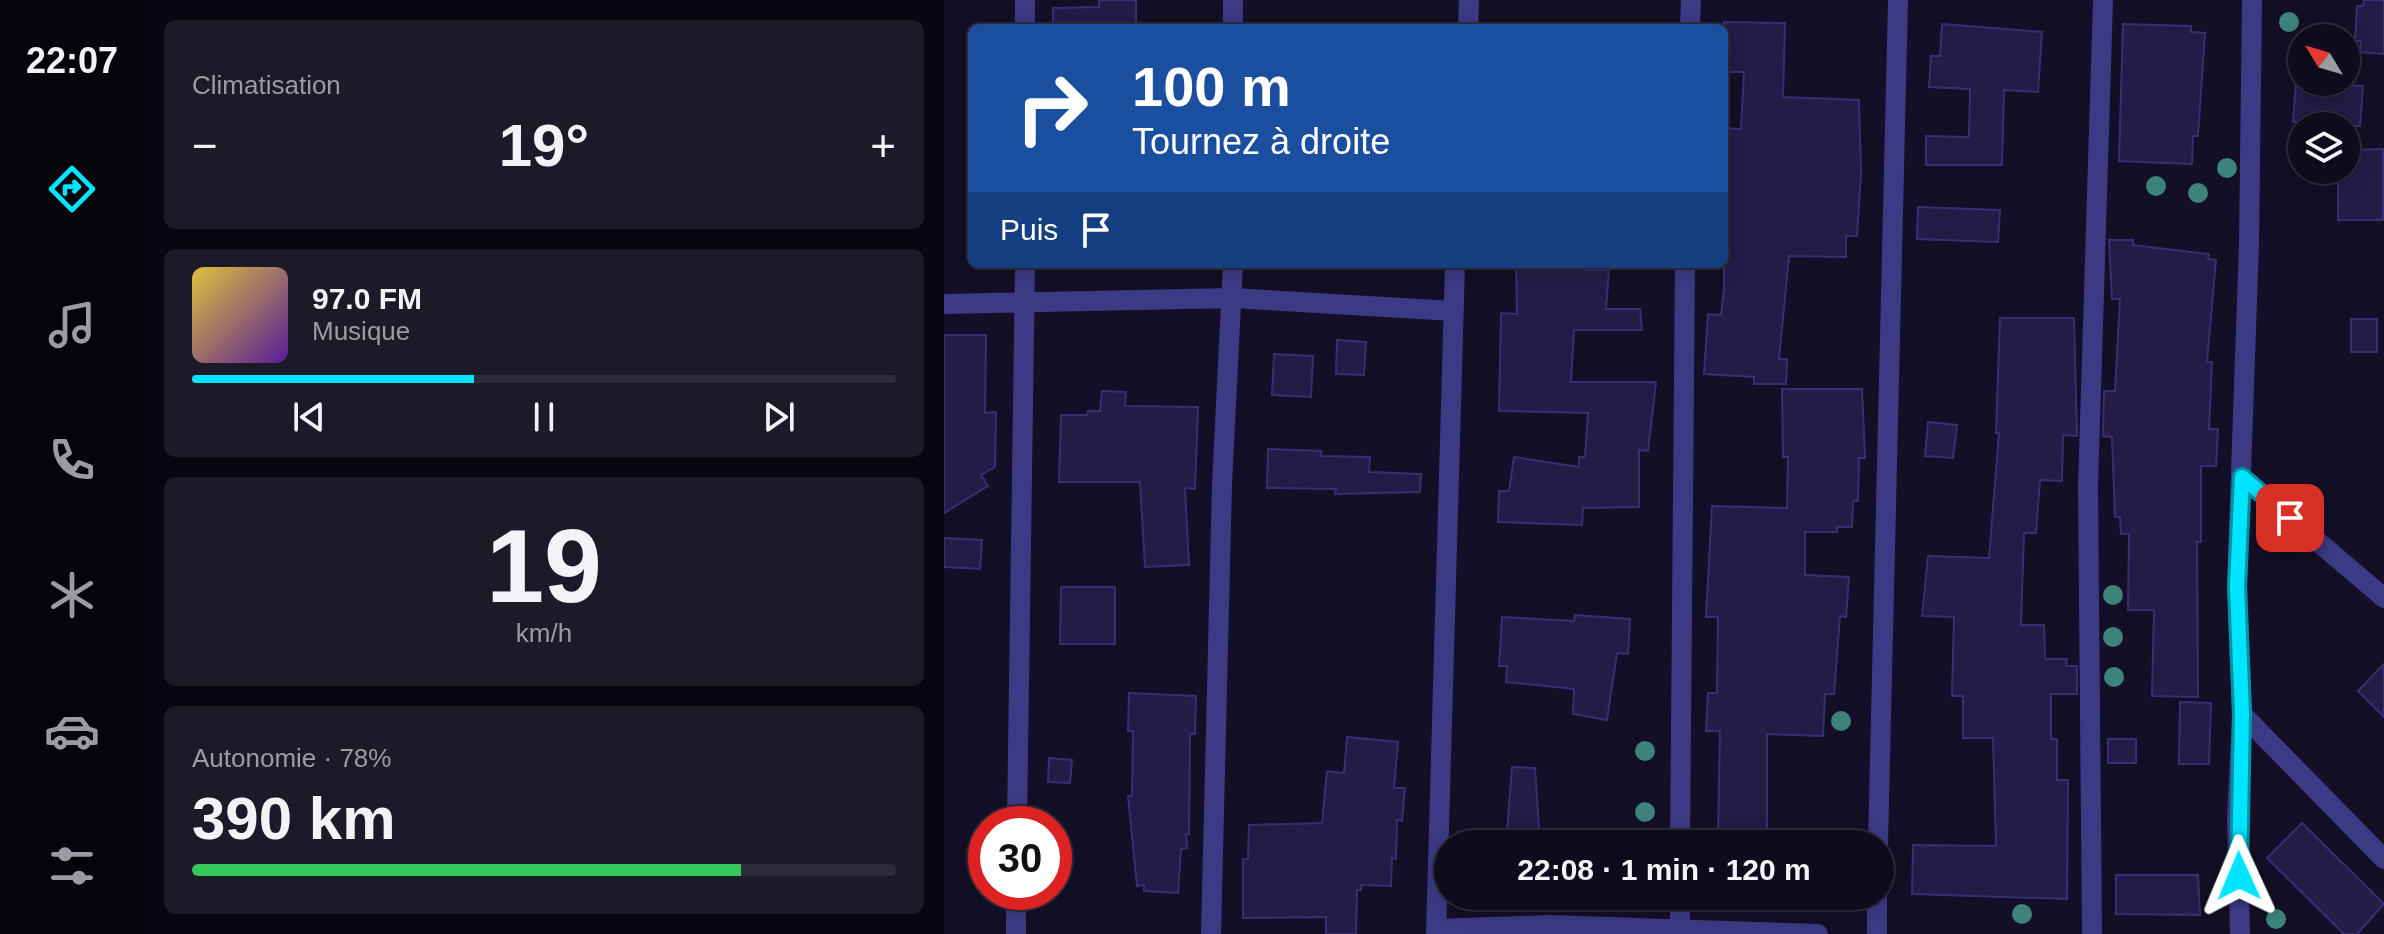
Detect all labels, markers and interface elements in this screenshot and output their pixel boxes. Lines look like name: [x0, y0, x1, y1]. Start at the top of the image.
north arrow: [2288, 24, 2360, 96]
map controls: [2288, 24, 2360, 184]
text: 22:07: [26, 40, 118, 81]
text: 100 m: [1132, 55, 1291, 118]
icon: right: [1000, 56, 1104, 160]
text: Climatisation: [192, 70, 341, 100]
text: 19°: [499, 112, 589, 179]
button: layers: [2288, 112, 2360, 184]
text: −: [192, 121, 218, 170]
text: +: [870, 121, 896, 170]
text: Tournez à droite: [1132, 121, 1390, 162]
icon: directions: [44, 161, 100, 217]
icon: arrive: [1074, 208, 1118, 252]
text: Puis: [1000, 213, 1058, 246]
text: 97.0 FM: [312, 282, 422, 315]
icon: music: [44, 297, 100, 353]
text: Musique: [312, 316, 410, 346]
icon: previous: [287, 395, 331, 439]
icon: pause: [522, 395, 566, 439]
icon: next: [757, 395, 801, 439]
icon: phone: [44, 432, 100, 488]
pin: [2256, 484, 2324, 552]
icon: arrive: [2268, 496, 2312, 540]
text: 19: [486, 508, 602, 624]
icon: climate: [44, 567, 100, 623]
text: km/h: [516, 618, 572, 648]
icon: car: [44, 703, 100, 759]
text: Autonomie · 78%: [192, 743, 391, 773]
text: 390 km: [192, 785, 396, 852]
speed limit sign: 30: [968, 806, 1072, 910]
position arrow: [2197, 834, 2281, 918]
icon: filters: [44, 838, 100, 894]
text: 22:08 · 1 min · 120 m: [1517, 853, 1811, 886]

